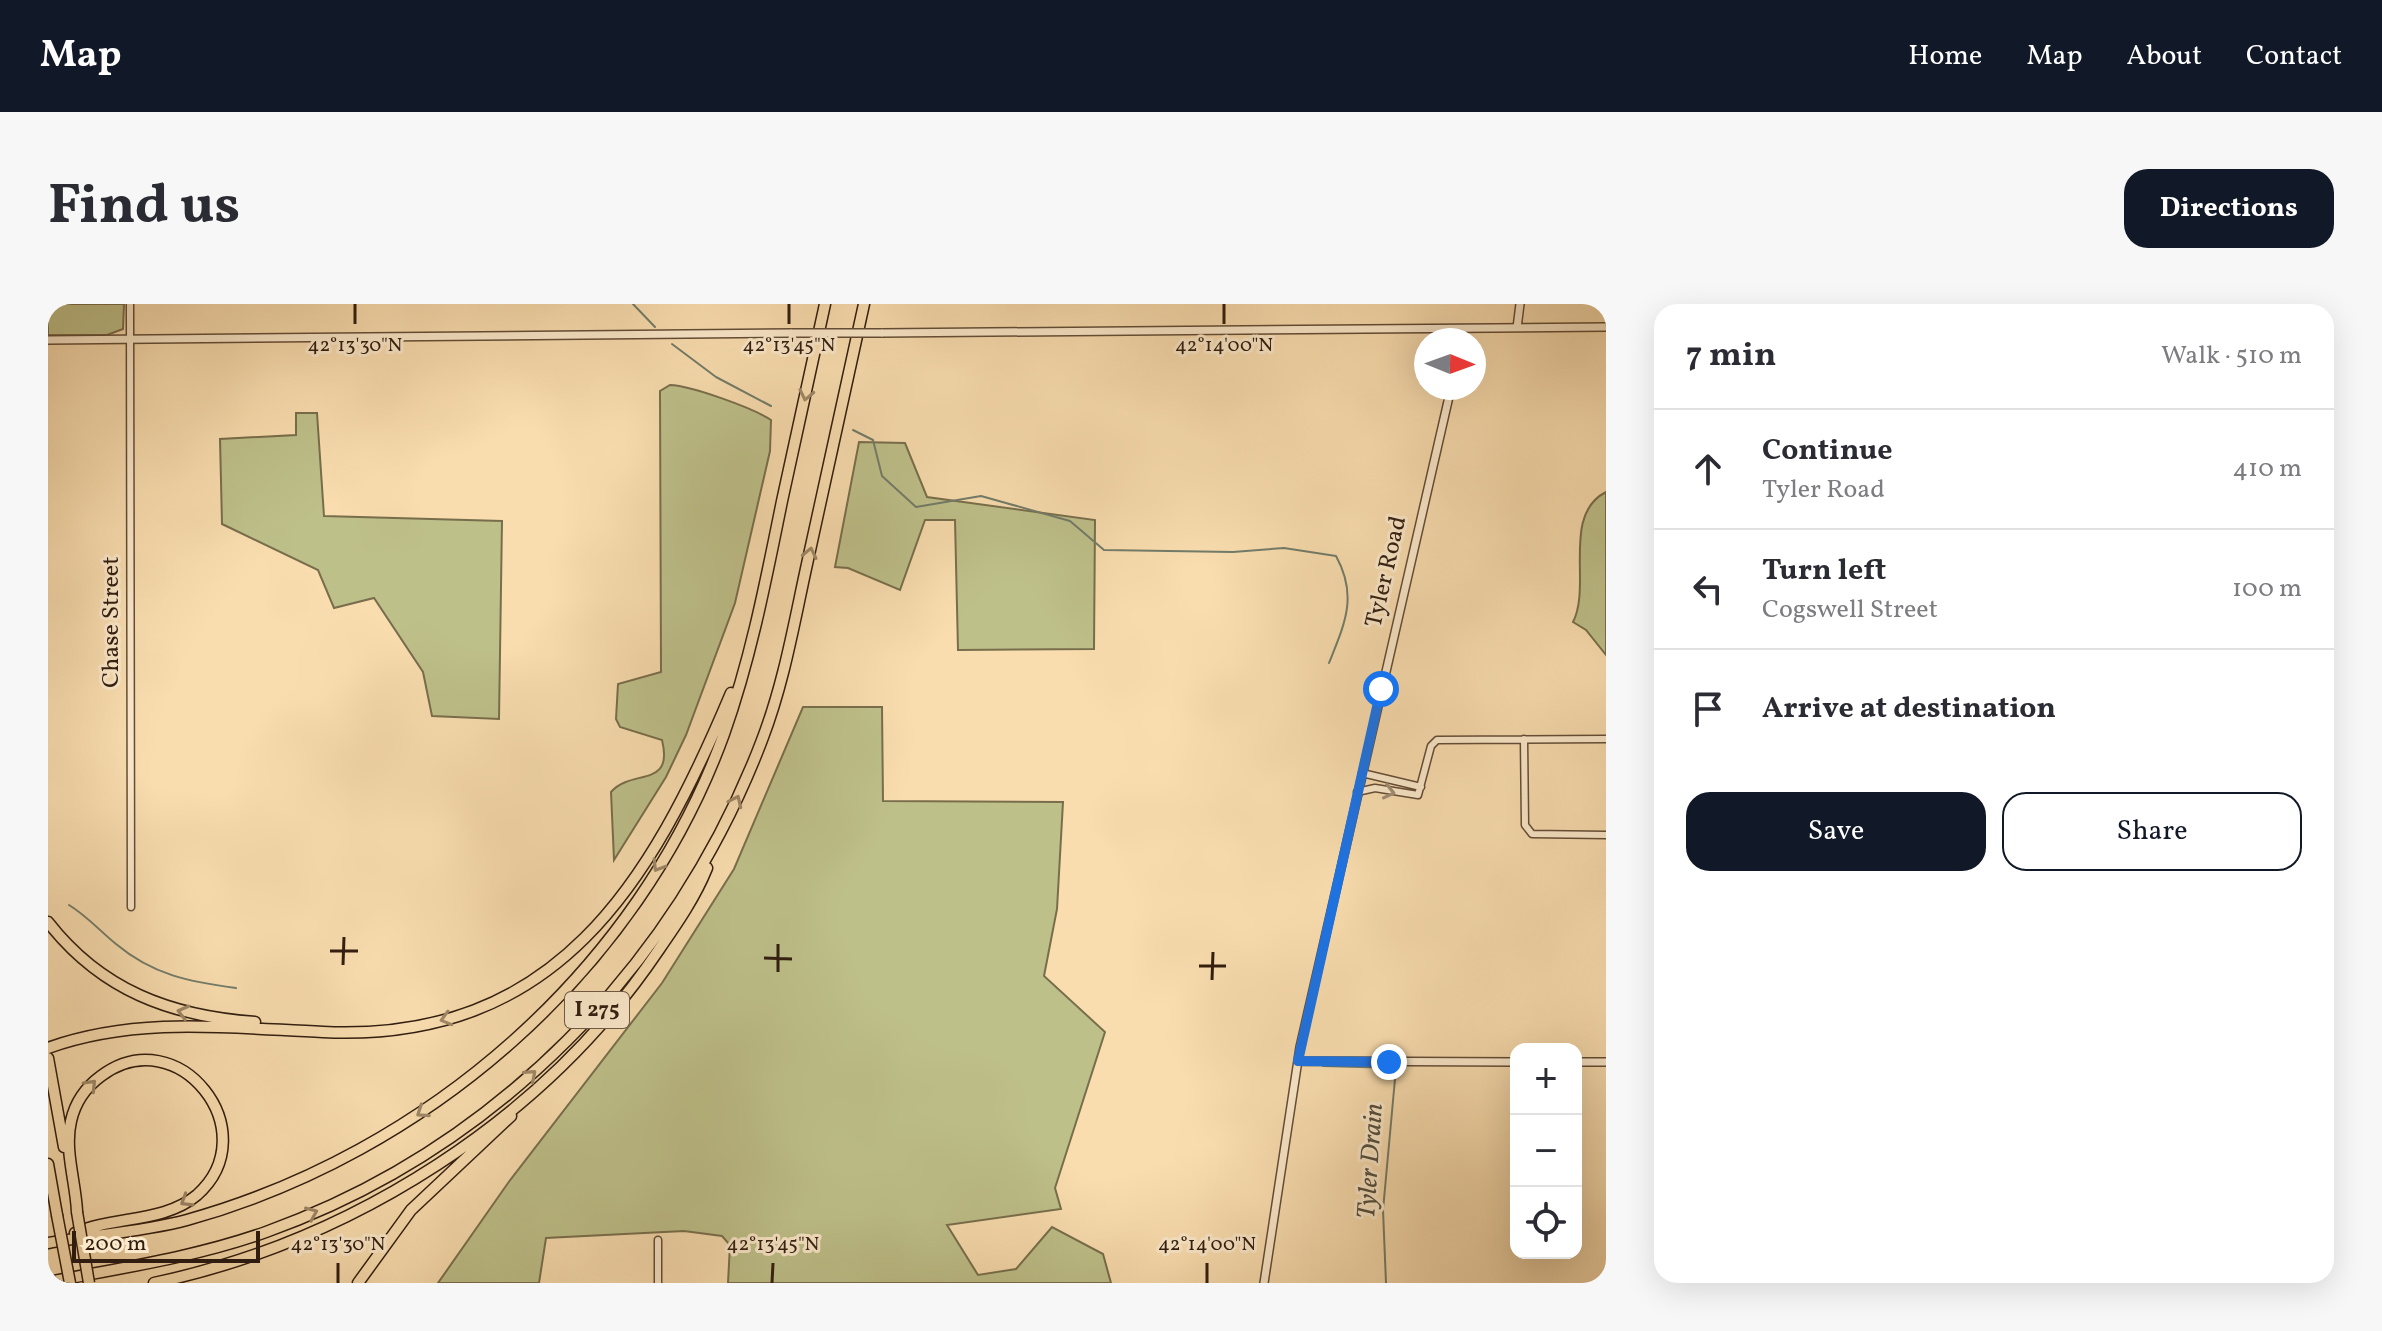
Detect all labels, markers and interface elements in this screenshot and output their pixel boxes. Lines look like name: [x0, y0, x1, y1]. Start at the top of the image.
text: Map: [40, 30, 121, 83]
text: Home: [1908, 37, 1982, 76]
text: Map: [2026, 37, 2082, 76]
text: About: [2126, 37, 2202, 76]
text: Contact: [2246, 37, 2342, 76]
text: Find us: [48, 169, 240, 247]
button: Directions: [2124, 169, 2334, 248]
north arrow: [1414, 328, 1486, 400]
text: 42°13'30"N: [308, 332, 403, 360]
text: 42°13'45"N: [743, 332, 836, 360]
text: 42°14'00"N: [1175, 332, 1273, 360]
text: 7 min: [1686, 333, 1776, 380]
text: Walk · 510 m: [2161, 338, 2302, 374]
one-way arrow: [798, 387, 815, 401]
text: Continue: [1762, 430, 1893, 472]
icon: ahead: [1686, 447, 1730, 491]
text: 410 m: [2233, 451, 2302, 487]
text: Tyler Road: [1762, 472, 1885, 508]
street label: Tyler Road: [1358, 513, 1416, 631]
one-way arrow: [801, 547, 818, 560]
text: Turn left: [1762, 550, 1886, 592]
street label: Chase Street: [95, 556, 129, 688]
icon: left: [1686, 567, 1730, 611]
text: 100 m: [2232, 571, 2302, 607]
text: Cogswell Street: [1762, 592, 1938, 628]
route start: [1363, 671, 1399, 707]
icon: arrive: [1686, 687, 1730, 731]
text: Arrive at destination: [1762, 688, 2056, 730]
one-way arrow: [1382, 782, 1396, 799]
button: Save: [1686, 792, 1986, 871]
button: Share: [2002, 792, 2302, 871]
one-way arrow: [726, 795, 742, 810]
one-way arrow: [653, 857, 668, 871]
road number: I 275: [565, 992, 629, 1028]
one-way arrow: [177, 1005, 191, 1022]
one-way arrow: [440, 1010, 454, 1026]
map controls: [1510, 1043, 1582, 1259]
button: +: [1510, 1043, 1582, 1115]
route end: [1371, 1044, 1407, 1080]
one-way arrow: [522, 1070, 536, 1085]
one-way arrow: [82, 1080, 97, 1094]
one-way arrow: [417, 1102, 431, 1117]
water label: Tyler Drain: [1349, 1102, 1393, 1220]
button: −: [1510, 1115, 1582, 1187]
button: locate: [1510, 1187, 1582, 1259]
one-way arrow: [180, 1192, 194, 1207]
one-way arrow: [304, 1206, 318, 1222]
scale bar: [72, 1227, 260, 1263]
text: 200 m: [84, 1229, 146, 1260]
text: 42°13'30"N: [291, 1231, 386, 1259]
text: 42°13'45"N: [727, 1231, 820, 1259]
text: 42°14'00"N: [1158, 1231, 1256, 1259]

